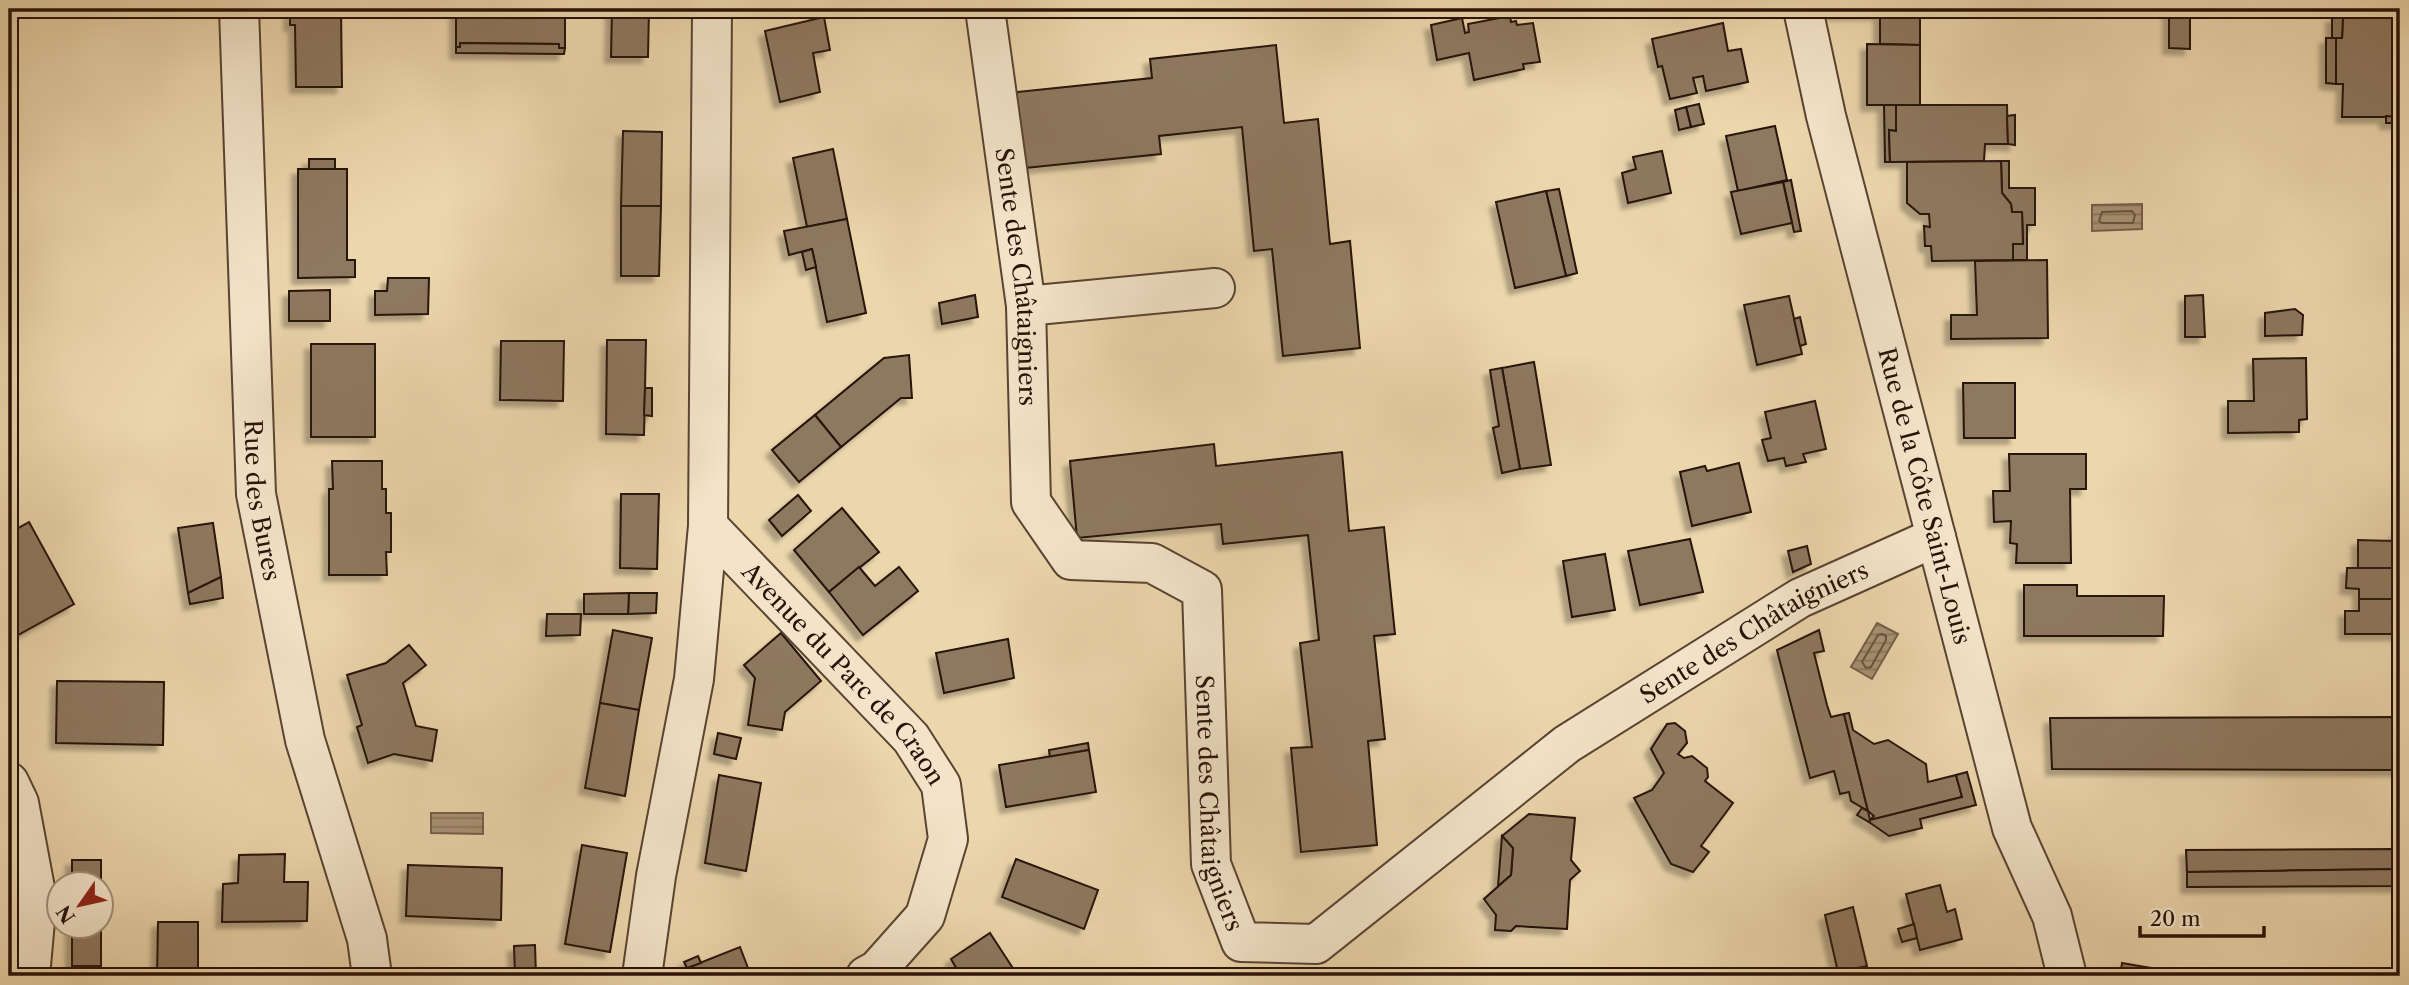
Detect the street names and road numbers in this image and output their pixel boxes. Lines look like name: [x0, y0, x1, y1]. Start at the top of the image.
street label: Sente des Châtaigniers: [990, 146, 1043, 406]
street label: Rue de la Côte Saint-Louis: [1873, 344, 1978, 647]
street label: Rue des Bures: [239, 419, 287, 583]
street label: Sente des Châtaigniers: [1634, 555, 1873, 709]
street label: Avenue du Parc de Craon: [736, 556, 951, 790]
street label: Sente des Châtaigniers: [1190, 674, 1250, 935]

